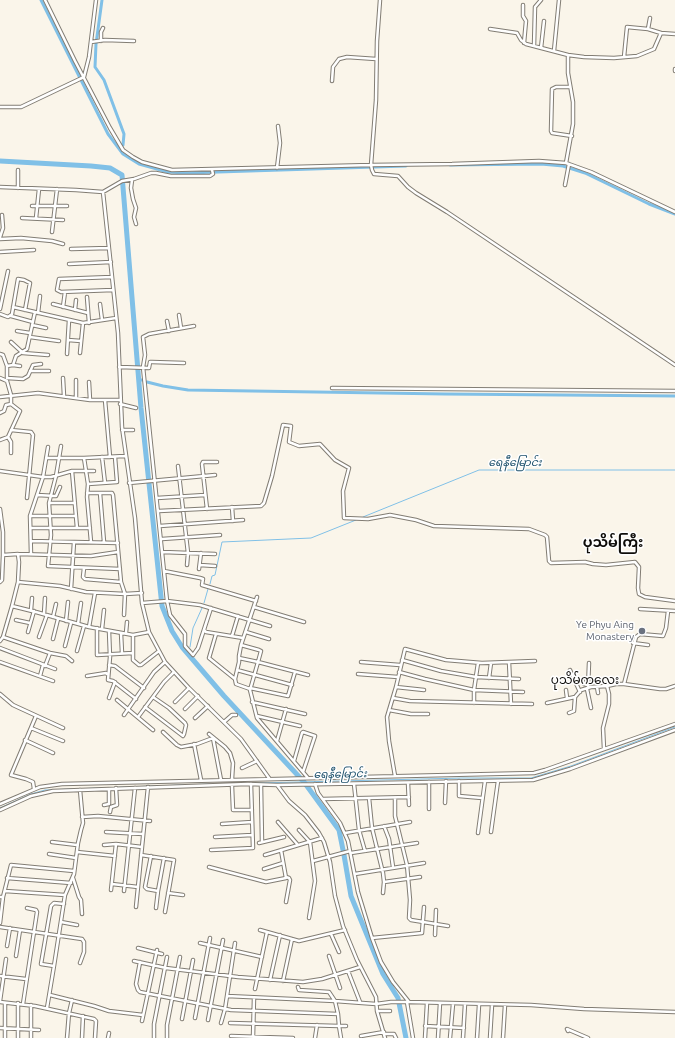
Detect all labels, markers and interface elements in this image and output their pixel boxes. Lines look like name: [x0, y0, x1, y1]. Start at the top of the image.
water label: ရေနီမြောင်း: [488, 455, 542, 469]
district label: ပုသိမ်ကြီး: [583, 534, 643, 550]
place label: Ye Phyu Aing Monastery: [576, 619, 634, 642]
marker: Ye Phyu Aing Monastery: [637, 626, 647, 636]
district label: ပုသိမ်ကလေး: [551, 673, 619, 687]
water label: ရေနီမြောင်း: [313, 767, 367, 781]

